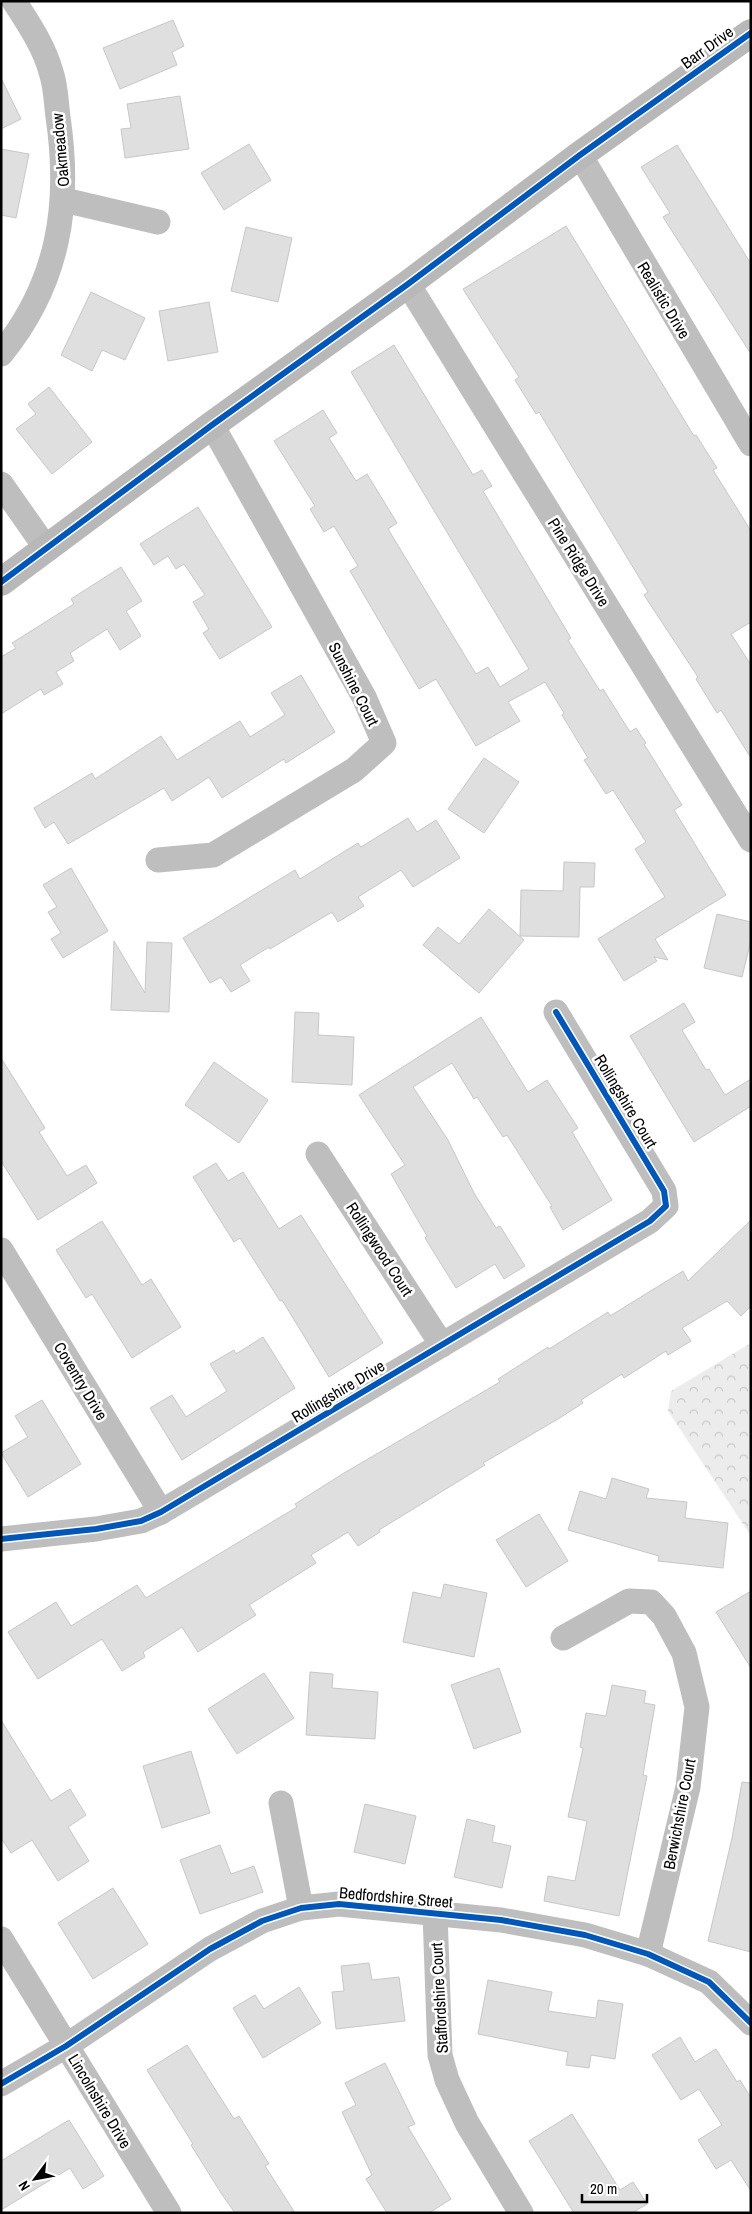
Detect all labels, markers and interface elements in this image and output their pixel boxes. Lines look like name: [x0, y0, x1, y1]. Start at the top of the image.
street label: Barr Drive: [676, 21, 738, 73]
street label: Oakmeadow: [46, 112, 74, 188]
street label: Realistic Drive: [632, 257, 696, 343]
street label: Pine Ridge Drive: [543, 513, 615, 611]
street label: Sunshine Court: [324, 638, 385, 730]
street label: Rollingshire Court: [589, 1050, 663, 1152]
street label: Rollingwood Court: [341, 1198, 419, 1301]
street label: Coventry Drive: [49, 1338, 113, 1424]
street label: Rollingshire Drive: [287, 1355, 389, 1427]
street label: Berwichshire Court: [657, 1756, 701, 1871]
street label: Bedfordshire Street: [338, 1881, 454, 1913]
street label: Staffordshire Court: [425, 1942, 453, 2054]
street label: Lincolnshire Drive: [63, 2050, 137, 2152]
north arrow: [10, 2154, 60, 2204]
scale bar: [582, 2172, 647, 2204]
text: N: [14, 2178, 34, 2194]
text: 20 m: [590, 2178, 617, 2199]

